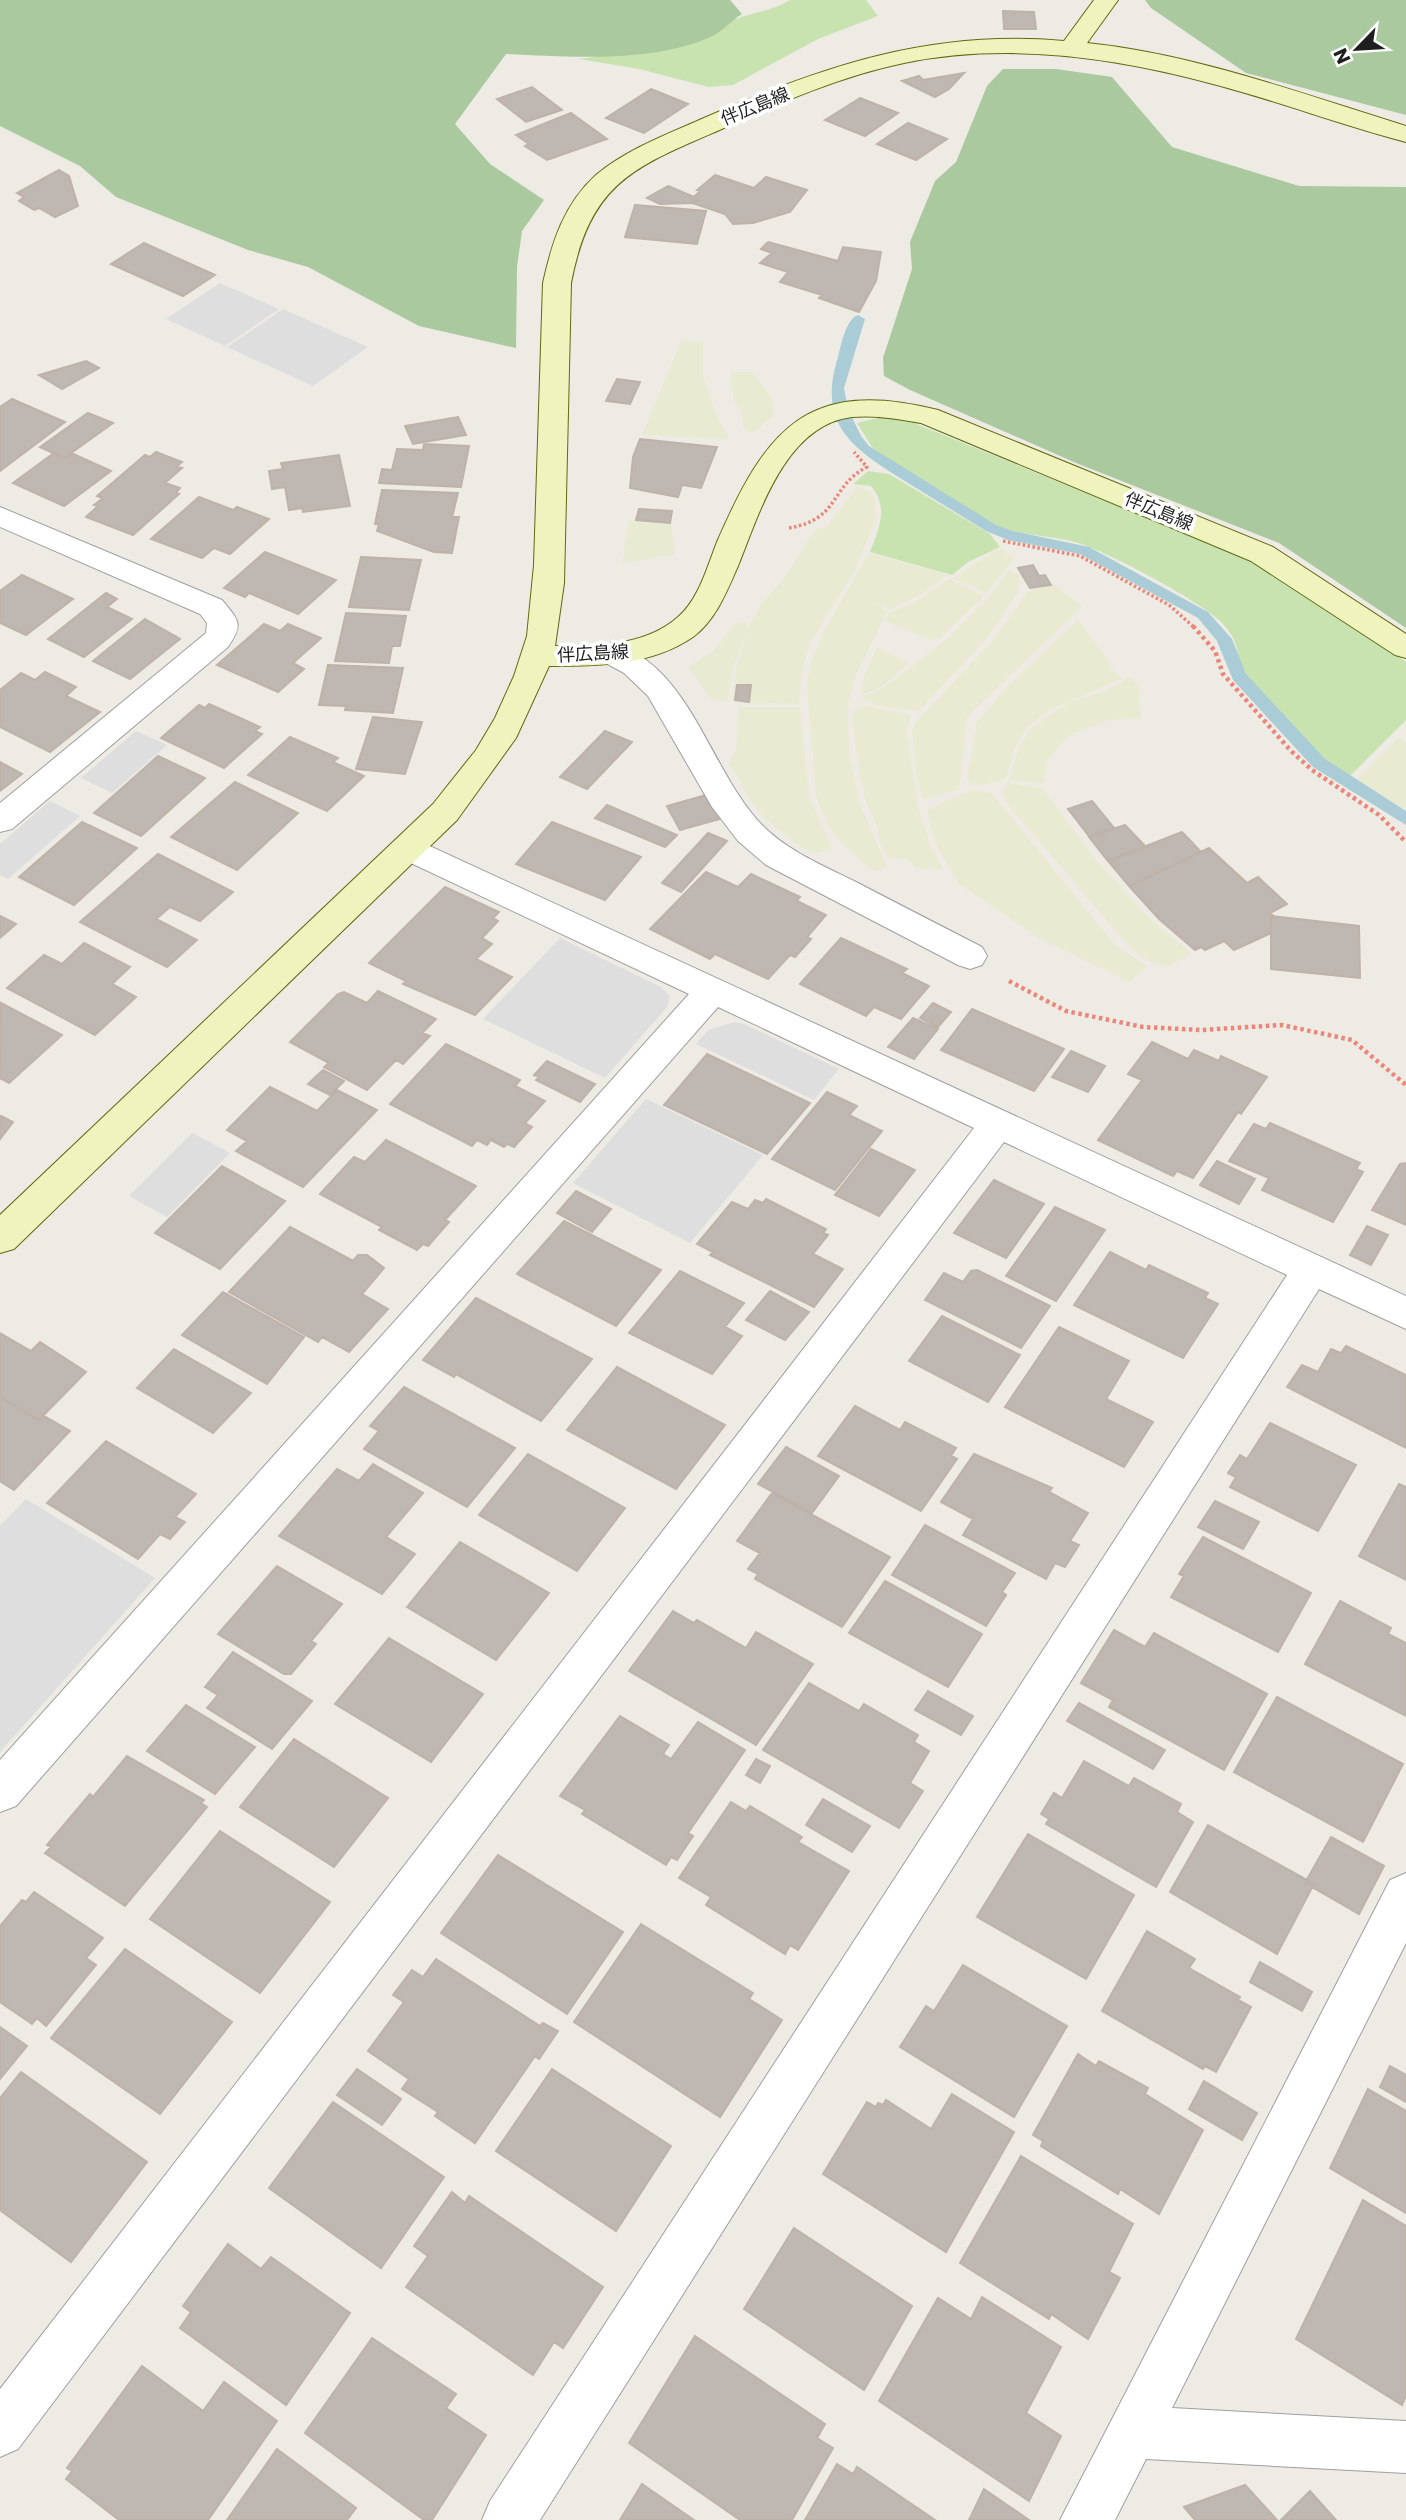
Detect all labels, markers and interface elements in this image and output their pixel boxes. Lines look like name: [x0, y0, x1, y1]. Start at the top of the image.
north arrow: [1322, 14, 1392, 84]
text: N: [1327, 44, 1357, 68]
street label: 伴広島線: [717, 81, 793, 131]
street label: 伴広島線: [1121, 486, 1197, 536]
street label: 伴広島線: [556, 639, 630, 667]

